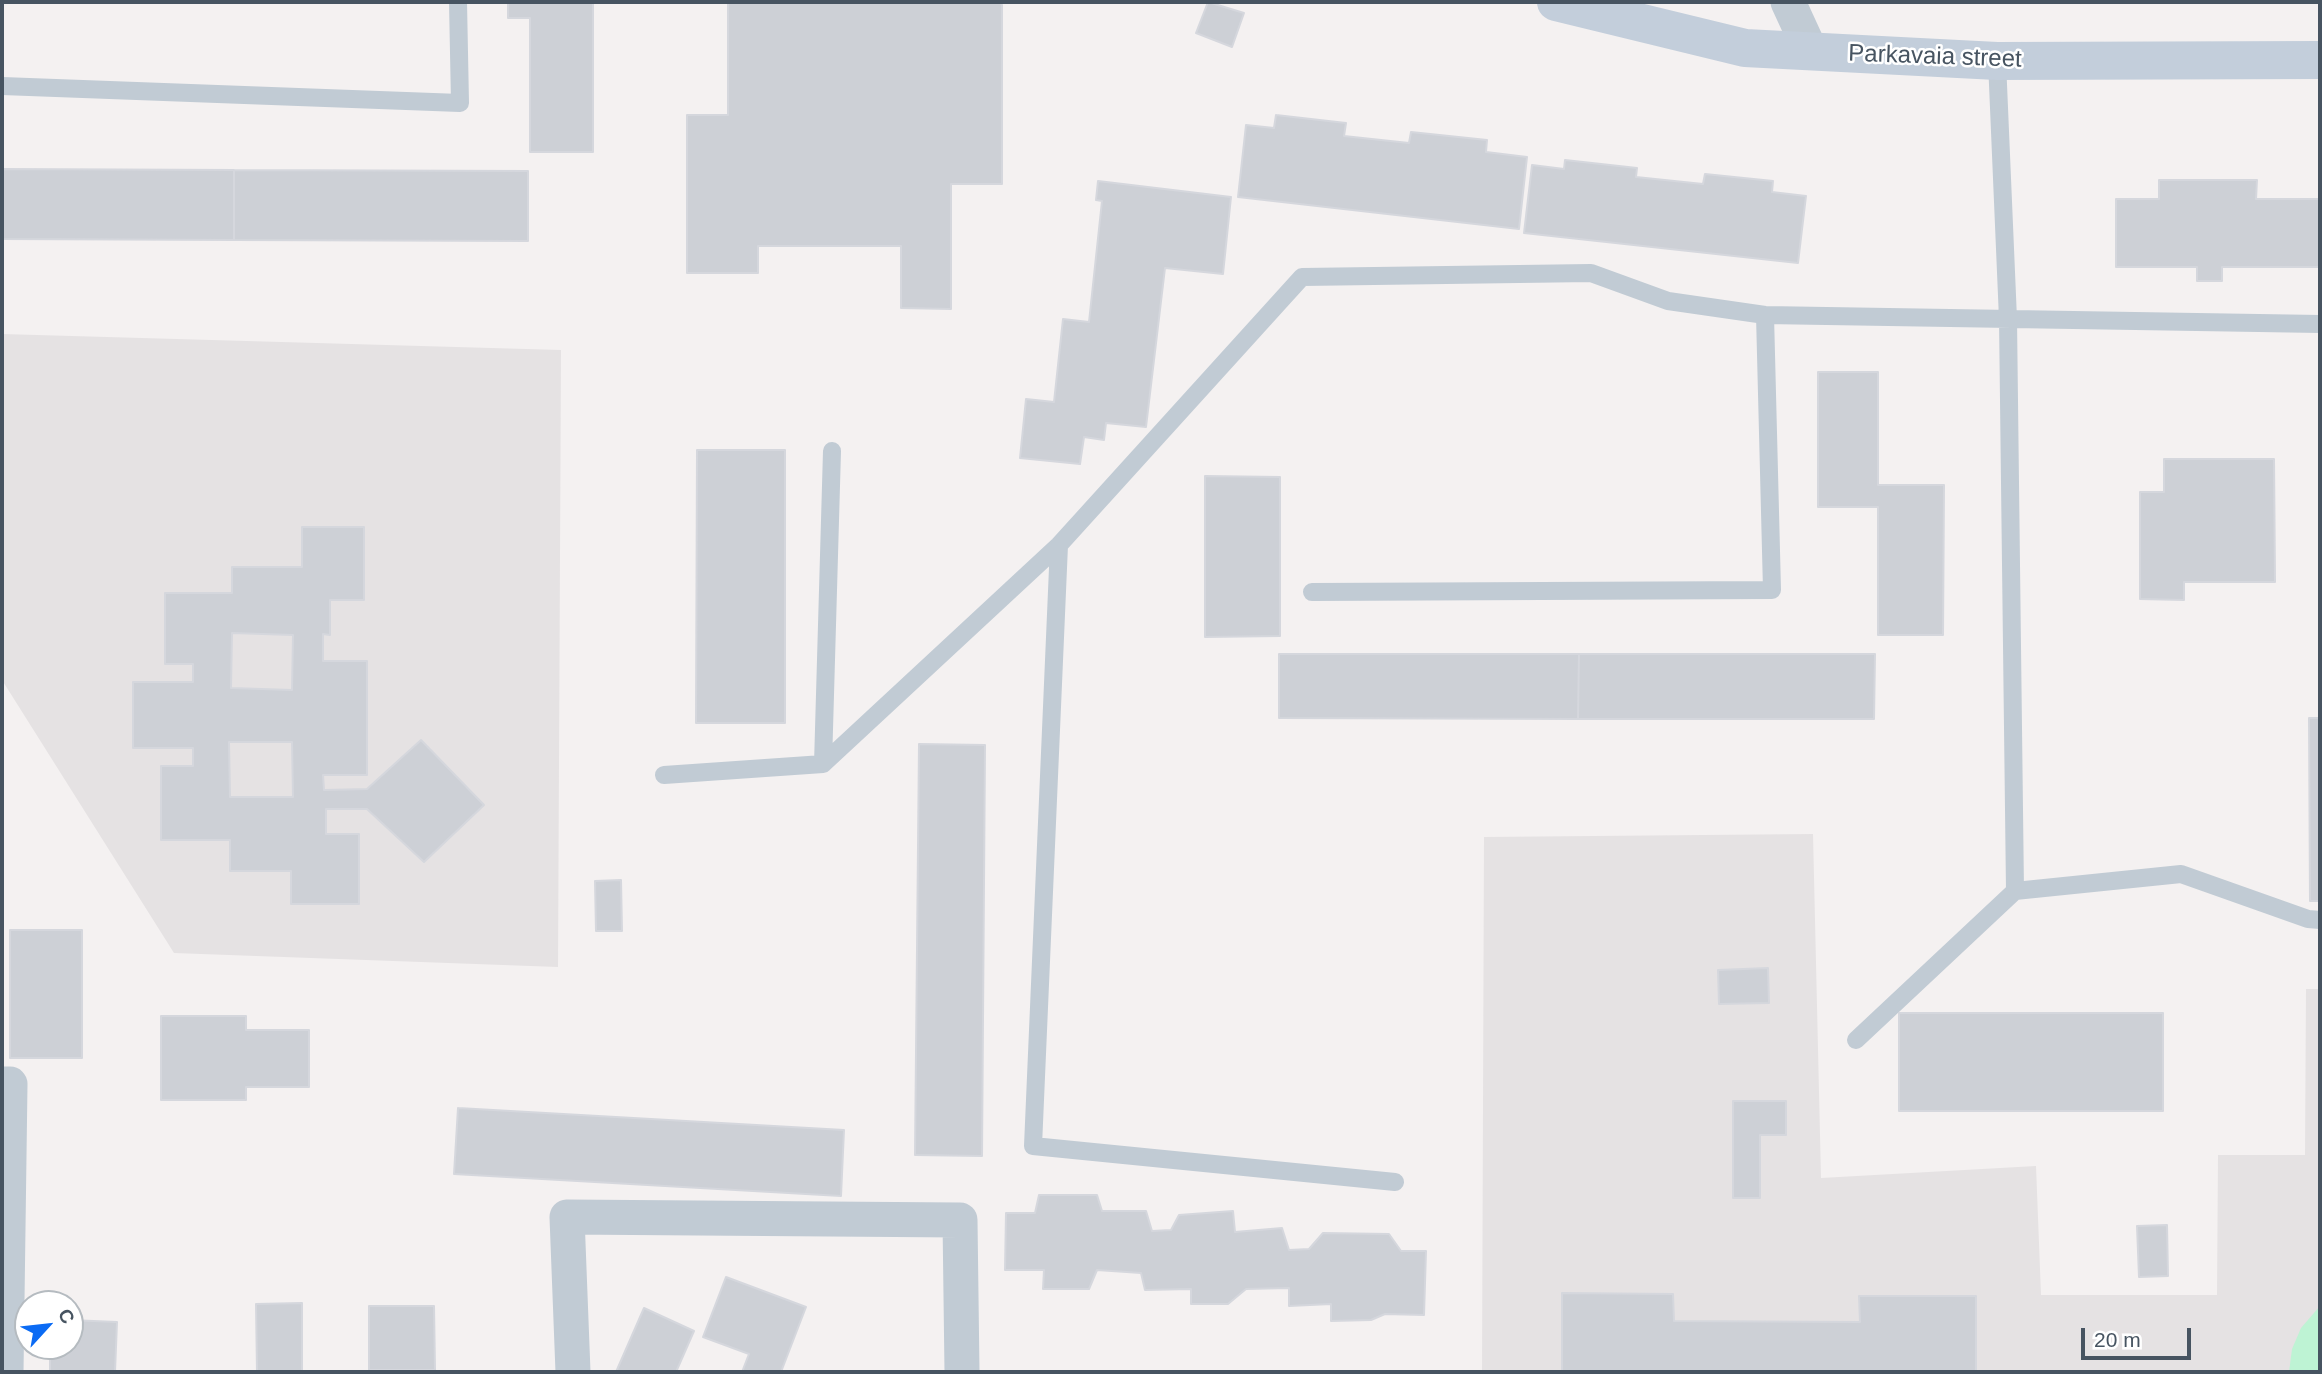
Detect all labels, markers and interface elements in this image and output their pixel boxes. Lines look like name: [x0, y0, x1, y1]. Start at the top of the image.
street label: Parkavaia street: [1848, 40, 2022, 74]
north arrow: [14, 1290, 84, 1360]
text: С: [54, 1305, 79, 1327]
scale bar: [2084, 1314, 2194, 1358]
text: 20 m: [2094, 1328, 2141, 1351]

